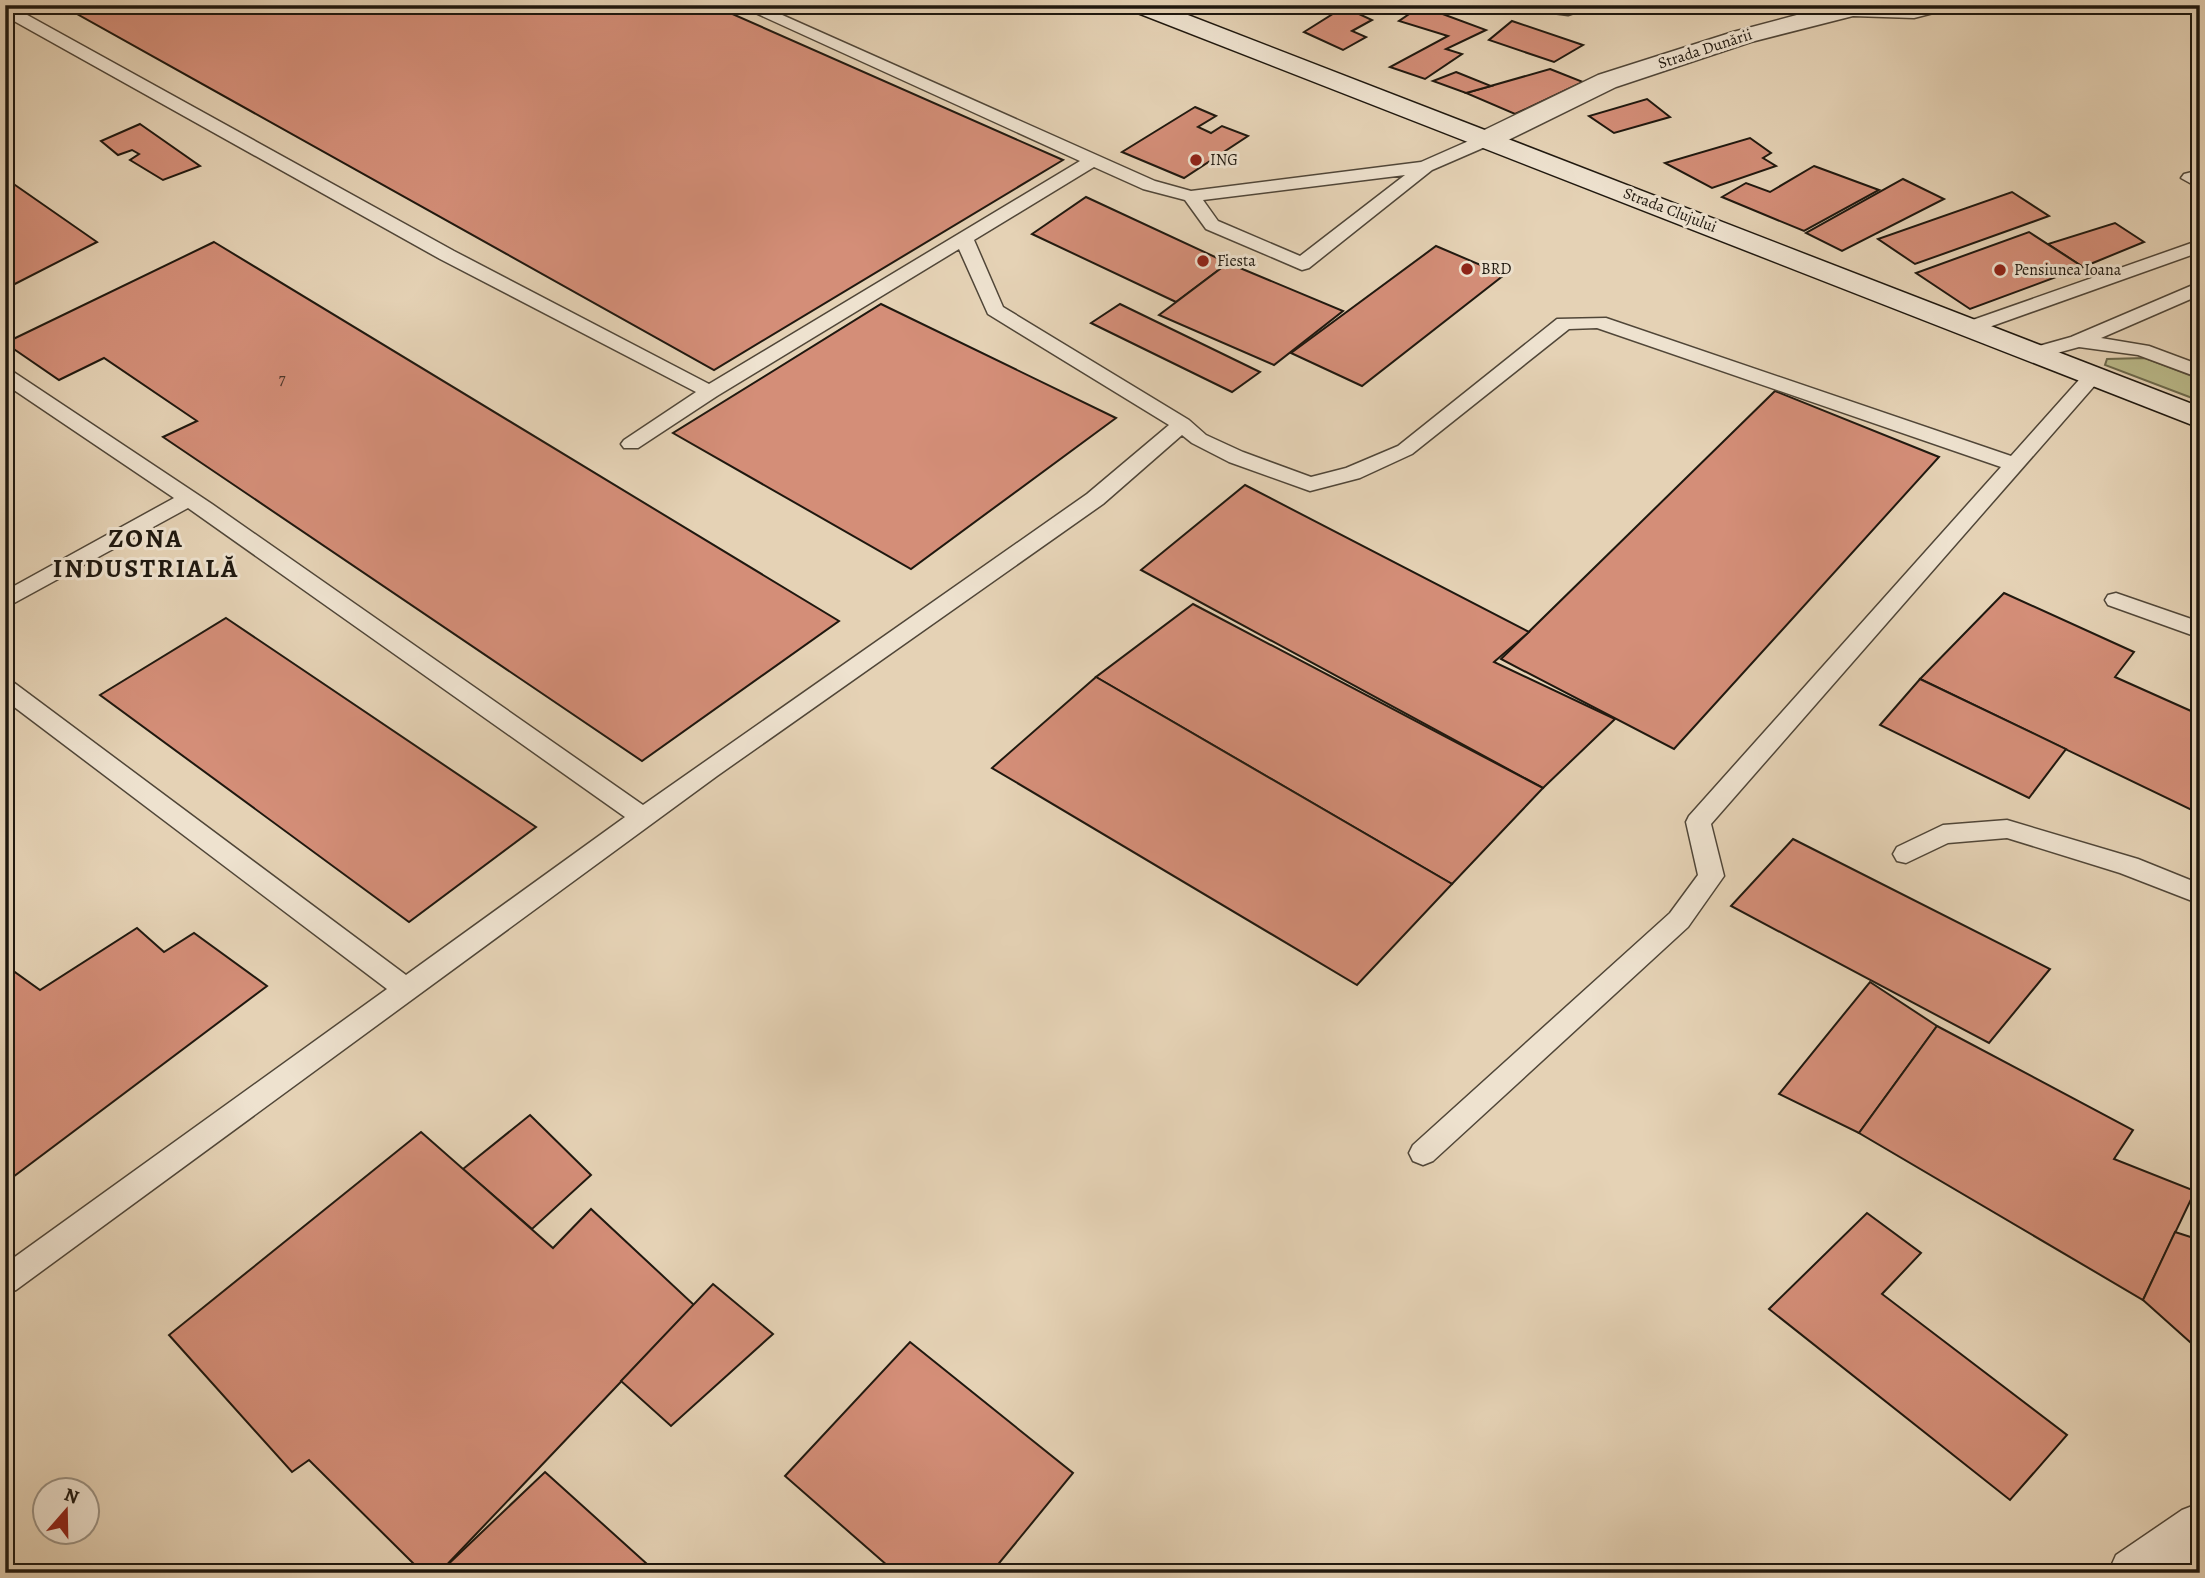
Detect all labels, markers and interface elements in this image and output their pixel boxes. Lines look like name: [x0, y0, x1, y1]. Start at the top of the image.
street label: Strada Dunării: [1655, 23, 1755, 75]
place label: ING: [1210, 149, 1238, 171]
marker: ING: [1188, 152, 1204, 168]
street label: Strada Clujului: [1620, 182, 1720, 238]
place label: Fiesta: [1217, 250, 1256, 272]
marker: Fiesta: [1195, 253, 1211, 269]
place label: BRD: [1481, 258, 1512, 280]
place label: Pensiunea Ioana: [2014, 259, 2122, 281]
marker: BRD: [1459, 261, 1475, 277]
marker: Pensiunea Ioana: [1992, 262, 2008, 278]
house number: 7: [279, 368, 286, 390]
district label: ZONA INDUSTRIALĂ: [53, 521, 239, 586]
north arrow: [32, 1476, 102, 1546]
text: N: [61, 1481, 83, 1511]

